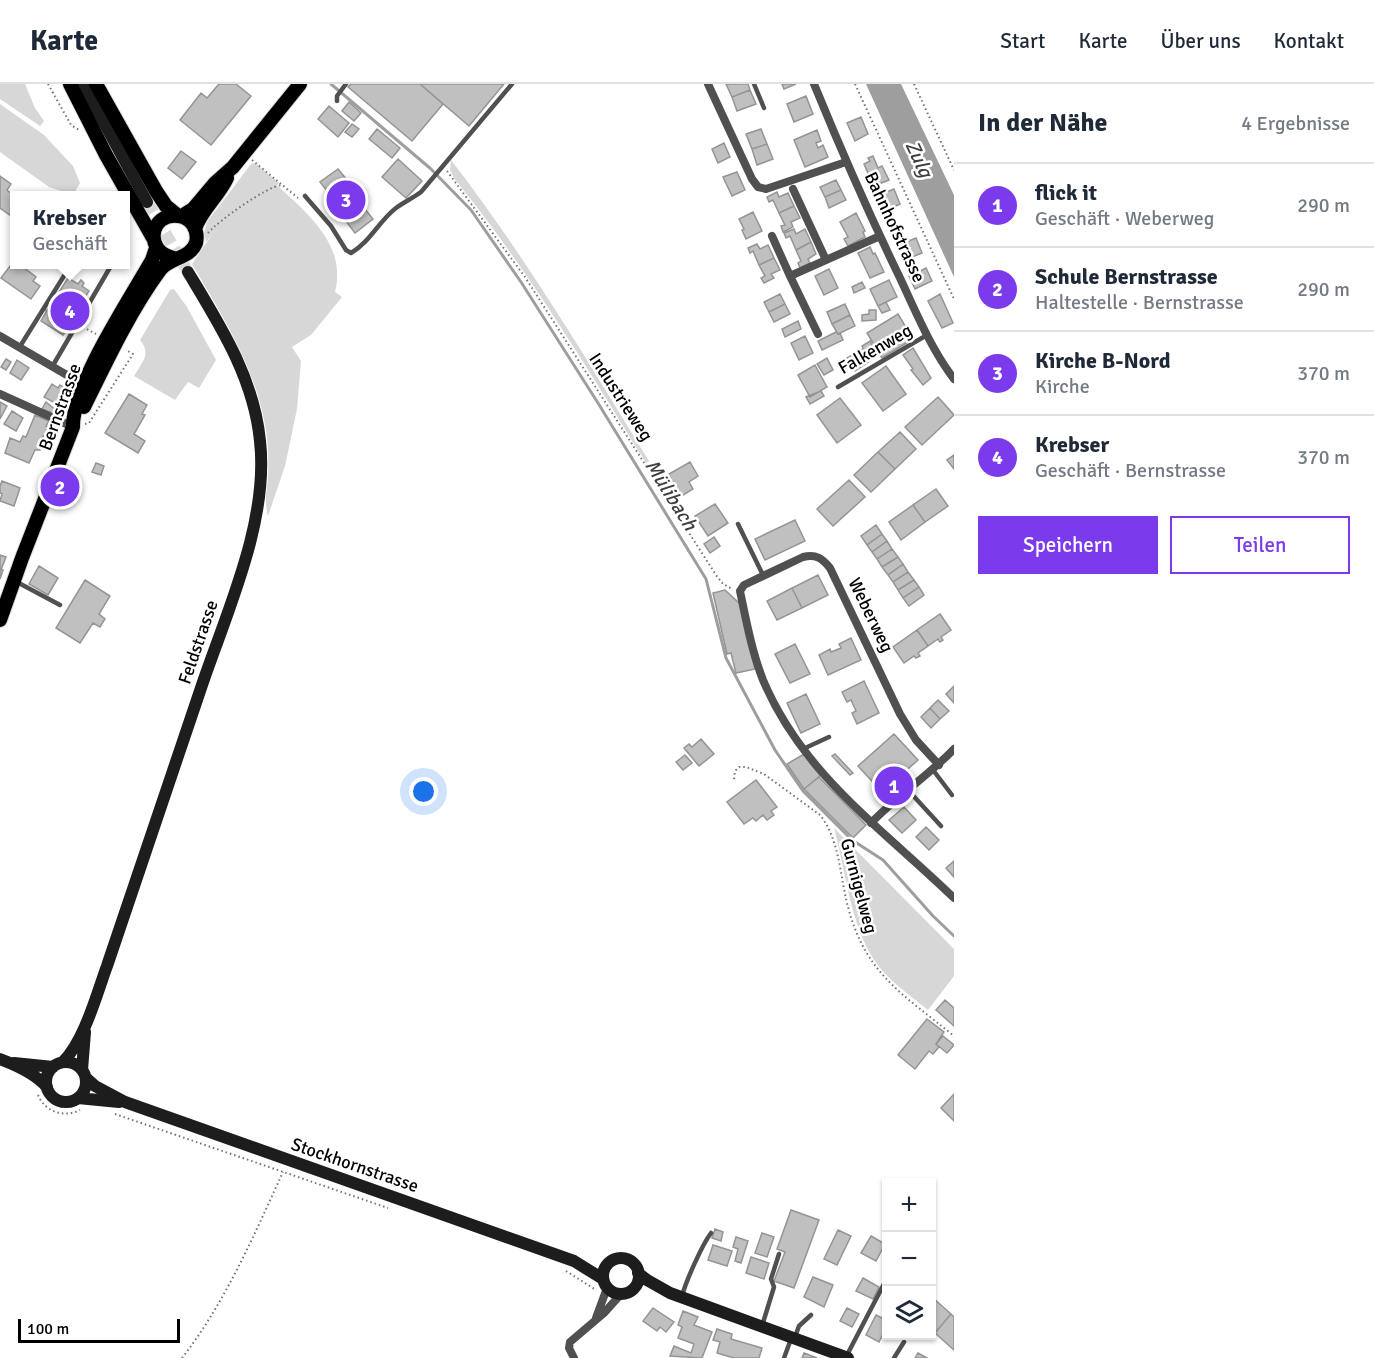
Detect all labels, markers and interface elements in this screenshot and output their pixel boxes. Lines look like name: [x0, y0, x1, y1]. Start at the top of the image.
text: Karte: [30, 24, 98, 58]
text: Start: [1000, 28, 1045, 54]
text: Karte: [1078, 28, 1127, 54]
text: Über uns: [1160, 28, 1241, 54]
text: Kontakt: [1274, 28, 1344, 54]
text: In der Nähe: [978, 107, 1108, 139]
text: 4 Ergebnisse: [1241, 111, 1350, 136]
water label: Zulg: [900, 137, 939, 183]
street label: Bahnhofstrasse: [860, 168, 930, 286]
pin: 3: [326, 178, 366, 222]
text: flick it: [1035, 179, 1097, 206]
popup: [10, 191, 130, 269]
text: 1: [992, 193, 1003, 218]
text: 290 m: [1297, 193, 1350, 218]
text: Krebser: [32, 204, 107, 231]
text: Geschäft · Weberweg: [1035, 206, 1214, 231]
text: Geschäft: [32, 231, 108, 256]
text: Schule Bernstrasse: [1035, 263, 1218, 290]
text: 2: [992, 277, 1003, 302]
text: 290 m: [1297, 277, 1350, 302]
pin: 4: [50, 288, 90, 334]
text: Haltestelle · Bernstrasse: [1035, 290, 1244, 315]
street label: Falkenweg: [834, 319, 916, 379]
text: Kirche B-Nord: [1035, 347, 1171, 374]
street label: Industrieweg: [584, 349, 658, 445]
street label: Bernstrasse: [34, 361, 86, 453]
text: 3: [992, 361, 1003, 386]
text: 370 m: [1297, 361, 1350, 386]
text: Kirche: [1035, 374, 1090, 399]
text: Krebser: [1035, 431, 1109, 458]
text: 4: [992, 445, 1003, 470]
text: 370 m: [1297, 445, 1350, 470]
water label: Mülibach: [639, 455, 703, 536]
text: Geschäft · Bernstrasse: [1035, 458, 1226, 483]
pin: 2: [40, 464, 80, 510]
button: Speichern: [978, 516, 1158, 574]
button: Teilen: [1170, 516, 1350, 574]
street label: Weberweg: [843, 574, 899, 656]
street label: Feldstrasse: [173, 597, 223, 687]
pin: 1: [874, 764, 914, 808]
your location: [409, 777, 438, 806]
street label: Gurnigelweg: [836, 836, 882, 936]
street label: Stockhornstrasse: [288, 1133, 422, 1197]
map controls: [882, 1178, 936, 1340]
button: +: [882, 1178, 936, 1232]
button: −: [882, 1232, 936, 1286]
button: layers: [882, 1286, 936, 1340]
scale bar: [18, 1316, 180, 1344]
text: 100 m: [27, 1319, 69, 1339]

